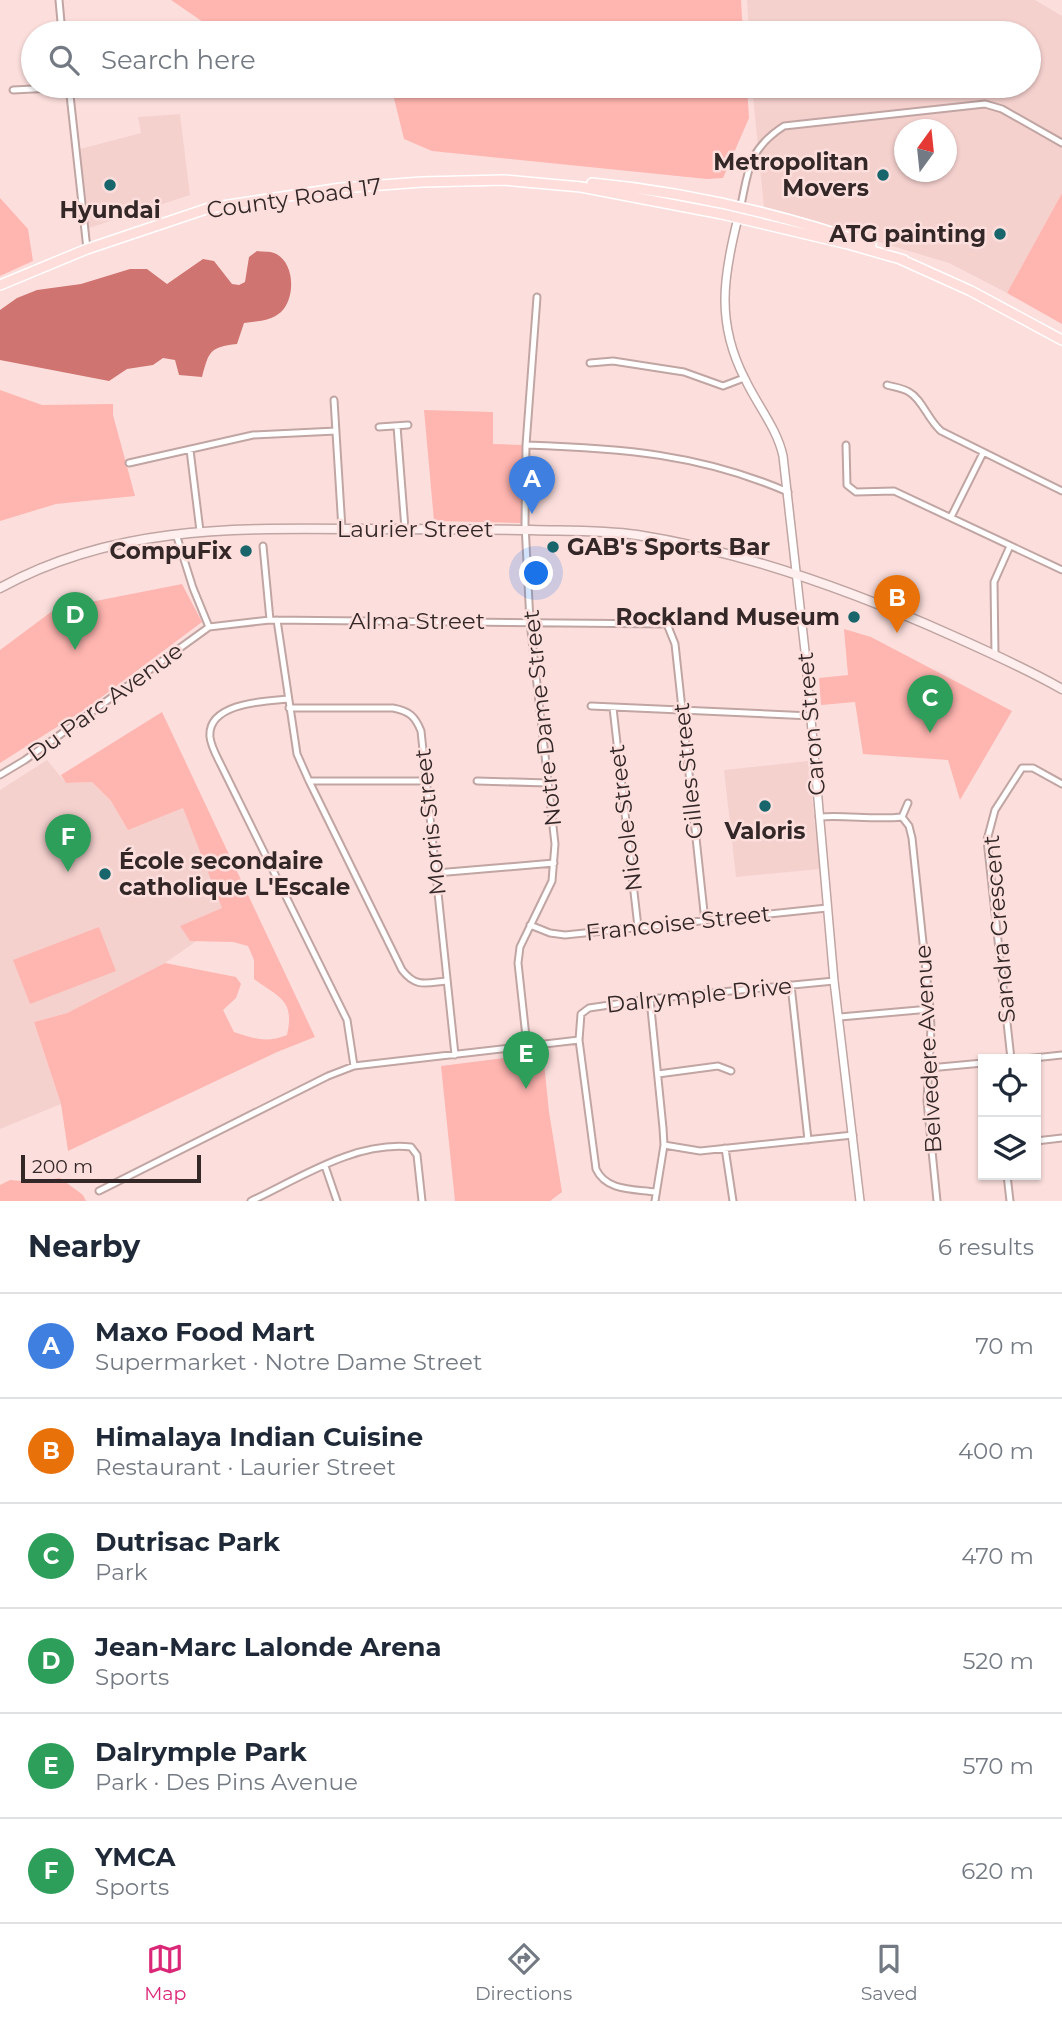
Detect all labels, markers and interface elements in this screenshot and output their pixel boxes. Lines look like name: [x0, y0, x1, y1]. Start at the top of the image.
search box: [21, 21, 1041, 98]
icon: search: [45, 41, 83, 79]
text: Search here: [101, 44, 256, 76]
north arrow: [894, 119, 957, 182]
place label: Metropolitan Movers: [713, 148, 869, 202]
marker: Metropolitan Movers: [875, 167, 891, 183]
street label: County Road 17: [205, 172, 383, 224]
marker: Hyundai: [102, 177, 118, 193]
place label: Hyundai: [59, 196, 161, 224]
place label: ATG painting: [828, 220, 986, 248]
marker: ATG painting: [992, 226, 1008, 242]
pin: A: [509, 456, 555, 514]
street label: Laurier Street: [337, 515, 493, 543]
place label: GAB's Sports Bar: [567, 533, 770, 561]
place label: CompuFix: [110, 537, 232, 565]
marker: GAB's Sports Bar: [545, 539, 561, 555]
marker: CompuFix: [238, 543, 254, 559]
your location: [519, 556, 553, 590]
pin: B: [874, 575, 920, 633]
pin: D: [52, 592, 98, 650]
place label: Rockland Museum: [616, 603, 840, 631]
street label: Alma Street: [349, 607, 485, 635]
street label: Notre Dame Street: [517, 608, 567, 828]
marker: Rockland Museum: [846, 609, 862, 625]
street label: Du Parc Avenue: [22, 636, 188, 768]
street label: Caron Street: [791, 651, 831, 797]
pin: C: [907, 675, 953, 733]
street label: Gilles Street: [667, 701, 709, 841]
street label: Nicole Street: [602, 743, 648, 893]
street label: Morris Street: [408, 747, 452, 897]
marker: Valoris: [757, 798, 773, 814]
pin: F: [45, 814, 91, 872]
place label: Valoris: [723, 817, 806, 845]
street label: Sandra Crescent: [977, 834, 1021, 1024]
place label: École secondaire catholique L'Escale: [119, 847, 350, 901]
marker: École secondaire catholique L'Escale: [97, 866, 113, 882]
street label: Francoise Street: [584, 899, 772, 947]
street label: Belvedere Avenue: [909, 944, 947, 1154]
street label: Dalrymple Drive: [605, 971, 793, 1019]
pin: E: [503, 1031, 549, 1089]
map controls: [978, 1054, 1041, 1180]
button: locate: [978, 1054, 1041, 1117]
button: layers: [978, 1117, 1041, 1180]
scale bar: [21, 1152, 201, 1184]
text: 200 m: [32, 1155, 93, 1178]
text: Nearby: [28, 1228, 140, 1265]
text: 6 results: [938, 1233, 1034, 1261]
text: Maxo Food Mart: [95, 1316, 315, 1348]
text: A: [42, 1332, 60, 1360]
text: 70 m: [975, 1332, 1034, 1360]
text: Supermarket · Notre Dame Street: [95, 1348, 482, 1376]
text: Himalaya Indian Cuisine: [95, 1421, 423, 1453]
text: B: [42, 1437, 60, 1465]
text: 400 m: [958, 1437, 1034, 1465]
text: Restaurant · Laurier Street: [95, 1453, 396, 1481]
text: Dutrisac Park: [95, 1526, 280, 1558]
text: C: [43, 1542, 59, 1570]
text: 470 m: [961, 1542, 1034, 1570]
text: Park: [95, 1558, 148, 1586]
text: Jean-Marc Lalonde Arena: [95, 1631, 442, 1663]
text: D: [42, 1647, 61, 1675]
text: 520 m: [962, 1647, 1034, 1675]
text: Sports: [95, 1663, 169, 1691]
text: Dalrymple Park: [95, 1736, 307, 1768]
text: E: [43, 1752, 59, 1780]
text: 570 m: [963, 1752, 1034, 1780]
text: Park · Des Pins Avenue: [95, 1768, 358, 1796]
text: YMCA: [95, 1841, 176, 1873]
text: F: [44, 1857, 58, 1885]
text: 620 m: [961, 1857, 1034, 1885]
text: Sports: [95, 1873, 169, 1901]
tab: Map: [144, 1940, 186, 2005]
tab: Directions: [475, 1940, 572, 2005]
tab: Saved: [861, 1940, 918, 2005]

